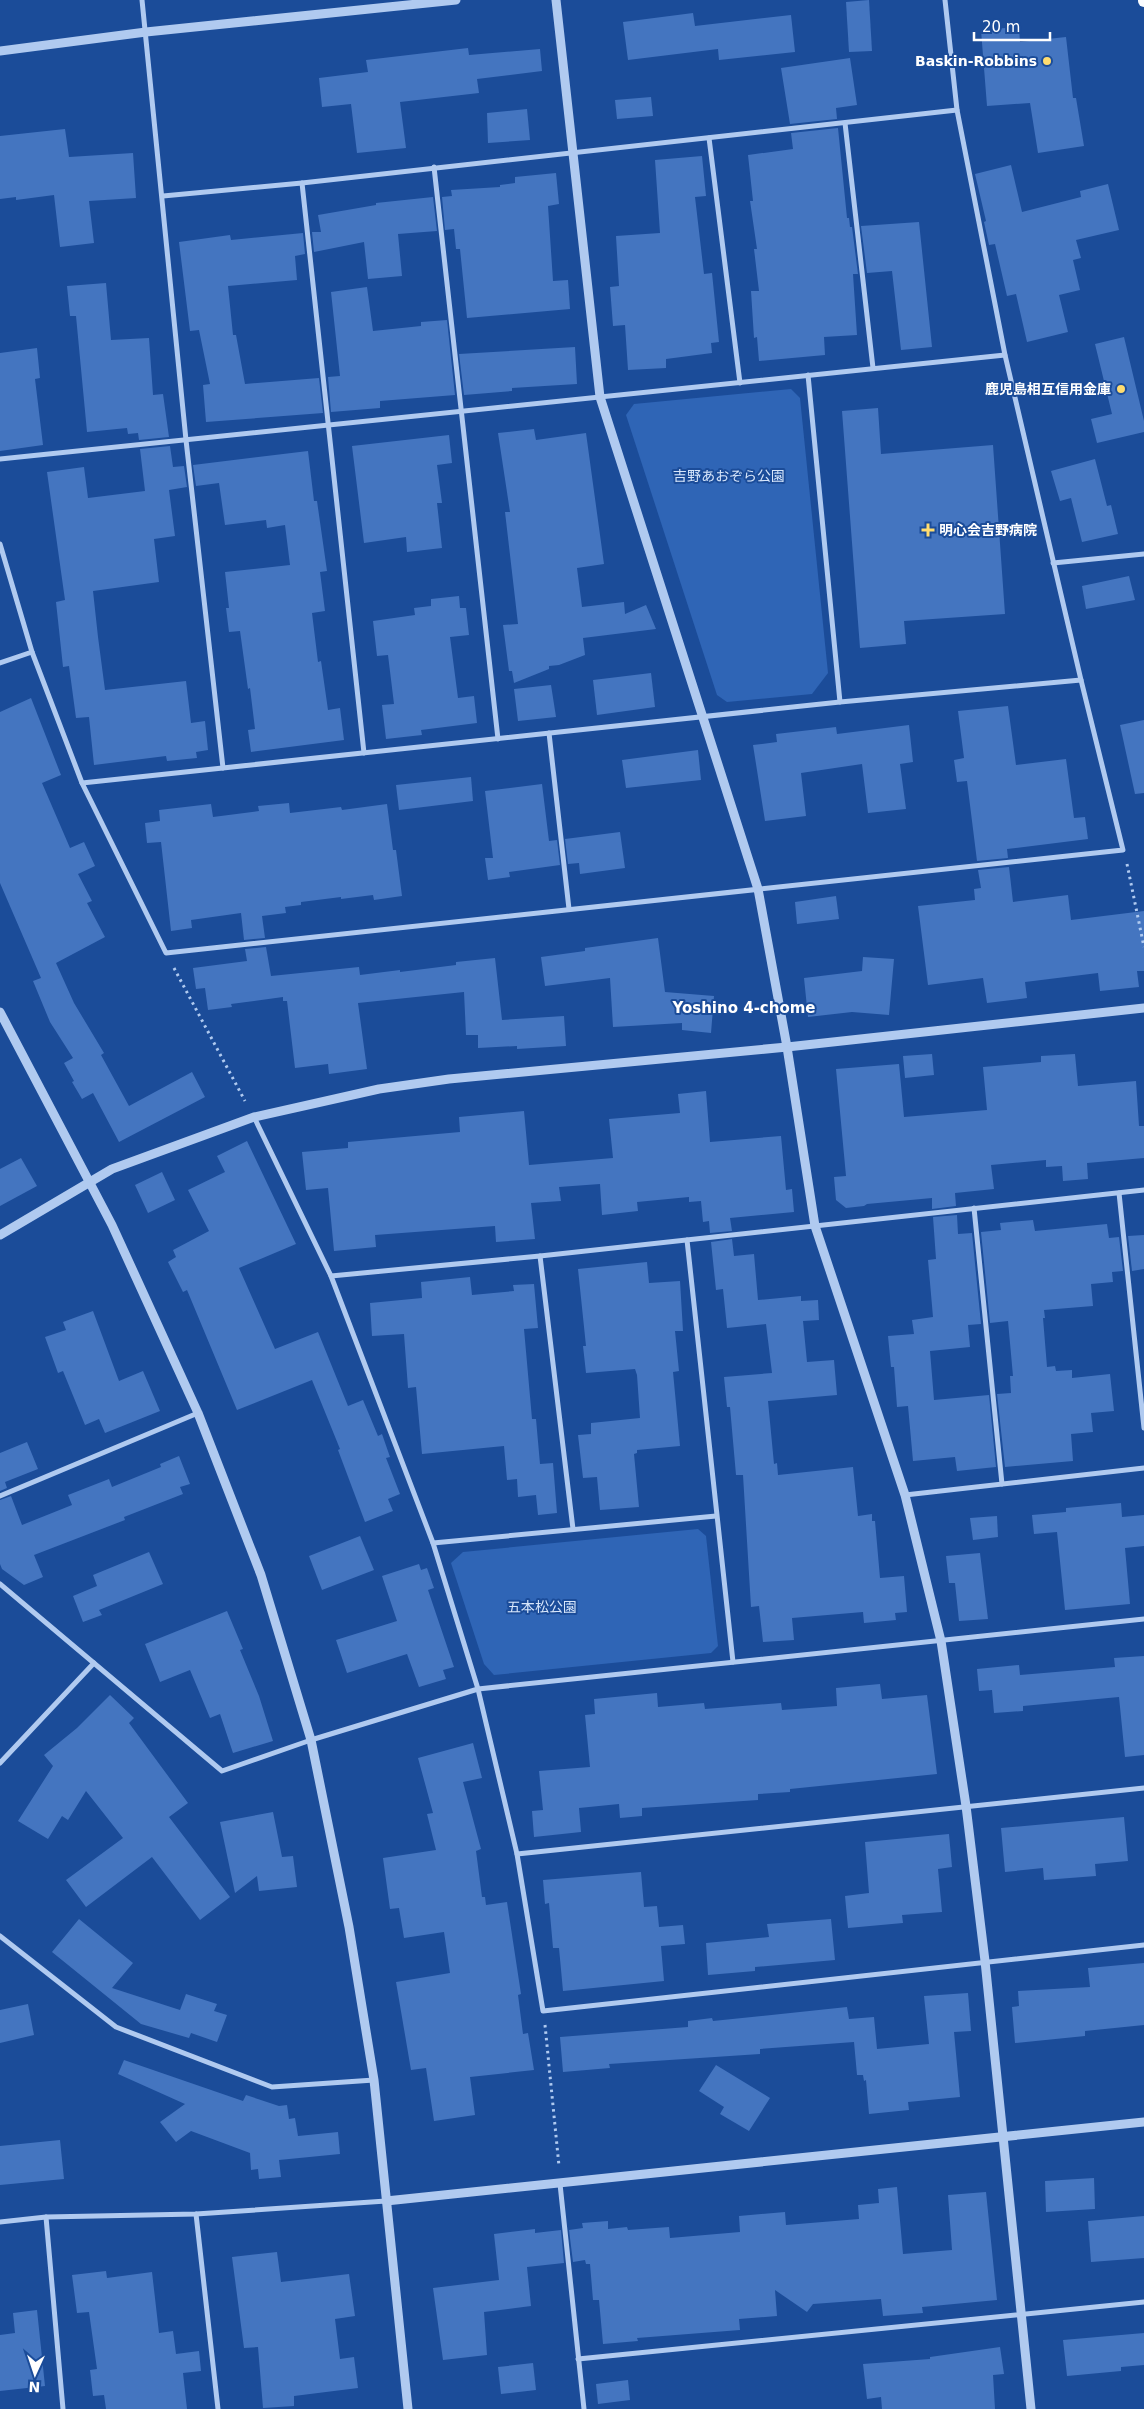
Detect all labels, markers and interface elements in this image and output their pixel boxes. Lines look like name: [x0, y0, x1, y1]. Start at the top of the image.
scale bar: [974, 10, 1050, 42]
text: 20 m: [982, 18, 1020, 36]
place label: Baskin-Robbins: [915, 53, 1037, 69]
marker: Baskin-Robbins: [1041, 55, 1053, 67]
place label: 鹿児島相互信用金庫: [985, 381, 1111, 397]
marker: 鹿児島相互信用金庫: [1115, 383, 1127, 395]
park label: 吉野あおぞら公園: [673, 468, 785, 484]
place label: 明心会吉野病院: [939, 522, 1037, 538]
marker: 明心会吉野病院: [921, 523, 935, 537]
district label: Yoshino 4-chome: [671, 999, 816, 1017]
park label: 五本松公園: [507, 1599, 577, 1615]
north arrow: [10, 2349, 60, 2399]
text: N: [28, 2379, 41, 2395]

